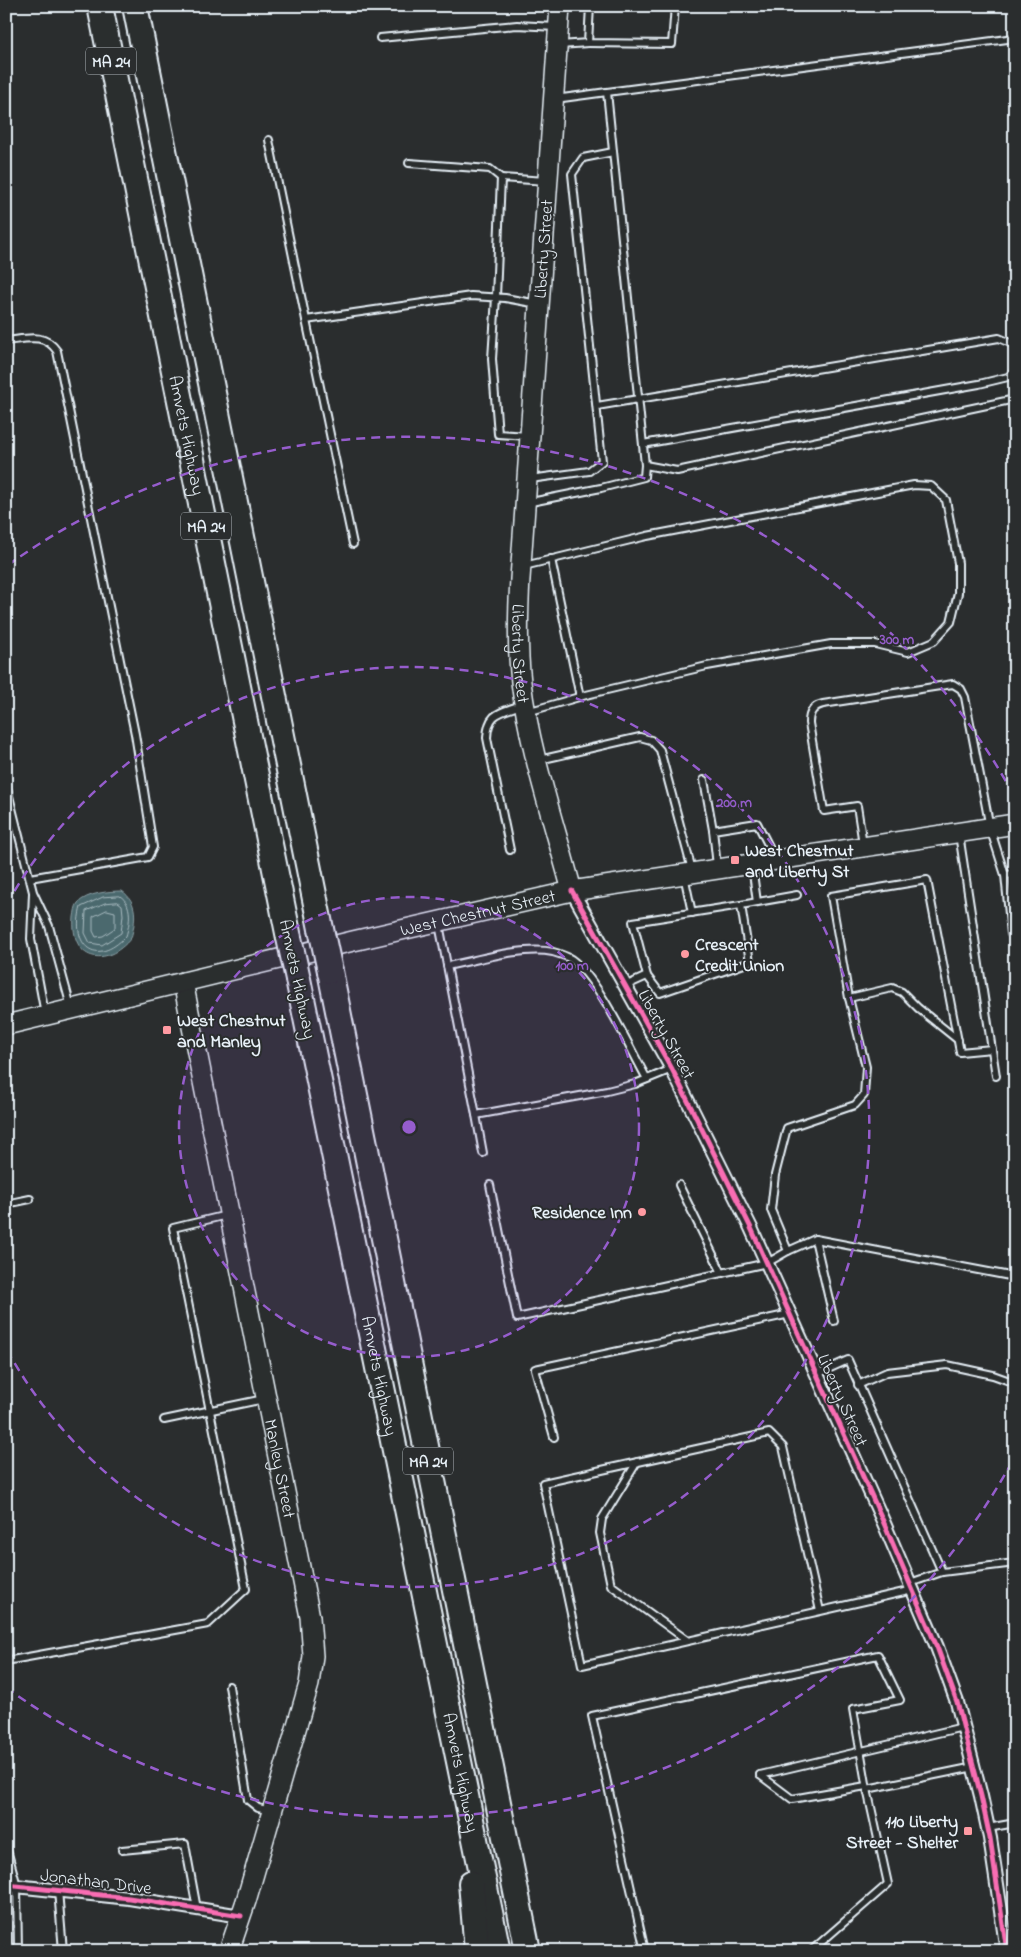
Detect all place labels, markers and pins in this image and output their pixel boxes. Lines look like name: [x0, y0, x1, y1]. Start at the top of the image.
place label: West Chestnut and Liberty St: [745, 839, 855, 887]
marker: West Chestnut and Liberty St: [729, 854, 741, 866]
place label: Crescent Credit Union: [695, 933, 784, 980]
marker: Crescent Credit Union: [679, 948, 691, 960]
place label: West Chestnut and Manley: [177, 1009, 287, 1057]
marker: West Chestnut and Manley: [161, 1024, 173, 1036]
centre of rings: [400, 1118, 418, 1136]
place label: Residence Inn: [532, 1201, 632, 1227]
marker: Residence Inn: [636, 1206, 648, 1218]
place label: 110 Liberty Street - Shelter: [846, 1810, 958, 1857]
marker: 110 Liberty Street - Shelter: [962, 1825, 974, 1837]

